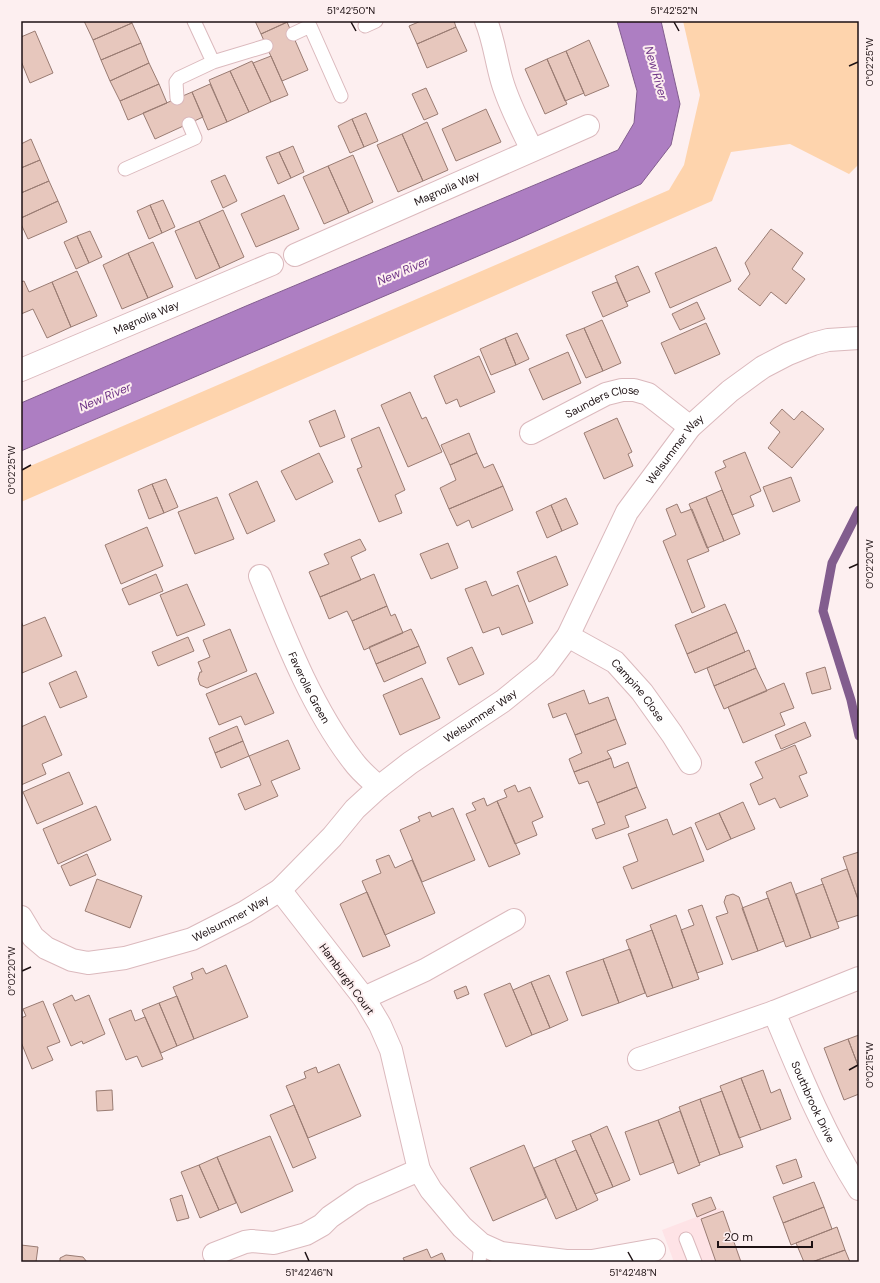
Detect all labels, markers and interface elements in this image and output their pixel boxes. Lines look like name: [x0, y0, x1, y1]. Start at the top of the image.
text: 51°42'50"N: [327, 4, 375, 17]
text: 51°42'52"N: [650, 4, 698, 17]
text: 0°02'25"W: [863, 37, 876, 86]
water label: New River: [641, 44, 671, 102]
street label: Magnolia Way: [412, 168, 482, 209]
water label: New River: [375, 253, 432, 289]
street label: Magnolia Way: [111, 297, 181, 337]
water label: New River: [77, 379, 134, 415]
street label: Saunders Close: [563, 383, 641, 421]
street label: Welsummer Way: [643, 411, 707, 487]
text: 0°02'25"W: [5, 445, 18, 494]
text: 0°02'20"W: [863, 539, 876, 589]
street label: Faverolle Green: [285, 650, 333, 726]
street label: Campine Close: [608, 656, 668, 724]
street label: Welsummer Way: [441, 686, 520, 746]
street label: Welsummer Way: [190, 892, 272, 945]
street label: Hamburgh Court: [316, 941, 378, 1017]
text: 0°02'20"W: [5, 946, 18, 996]
text: 0°02'15"W: [863, 1042, 876, 1088]
street label: Southbrook Drive: [788, 1059, 838, 1145]
scale bar: [718, 1223, 812, 1249]
text: 20 m: [724, 1229, 753, 1245]
text: 51°42'46"N: [285, 1266, 333, 1279]
text: 51°42'48"N: [609, 1266, 657, 1279]

